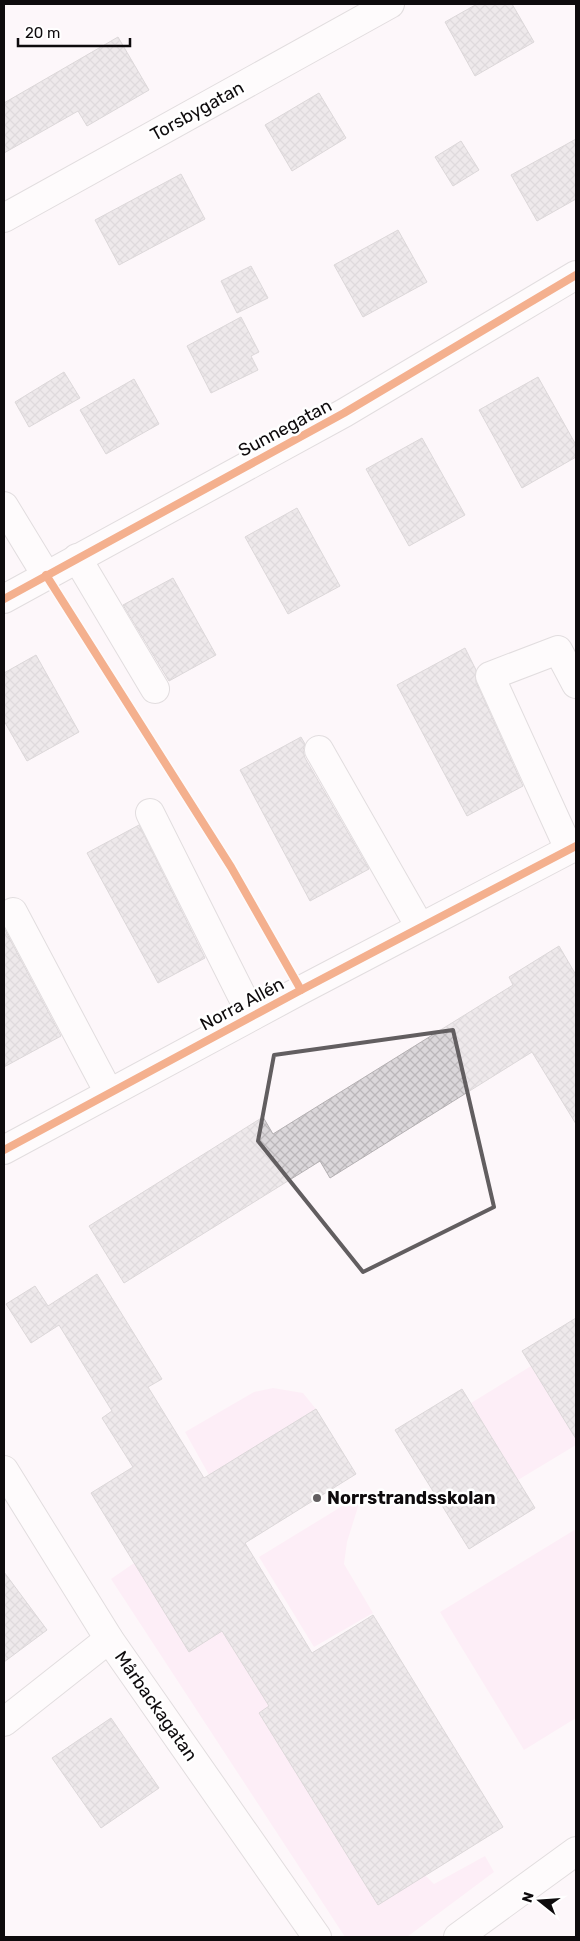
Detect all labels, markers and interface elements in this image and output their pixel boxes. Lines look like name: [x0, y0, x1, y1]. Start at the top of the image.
scale bar: [18, 15, 130, 47]
text: 20 m: [25, 24, 60, 42]
street label: Torsbygatan: [146, 76, 248, 146]
street label: Sunnegatan: [235, 394, 335, 462]
street label: Norra Allén: [196, 973, 288, 1035]
place label: Norrstrandsskolan: [327, 1487, 496, 1509]
marker: Norrstrandsskolan: [311, 1492, 323, 1504]
street label: Mårbackagatan: [110, 1647, 202, 1765]
north arrow: [515, 1876, 565, 1926]
text: N: [518, 1890, 538, 1905]

